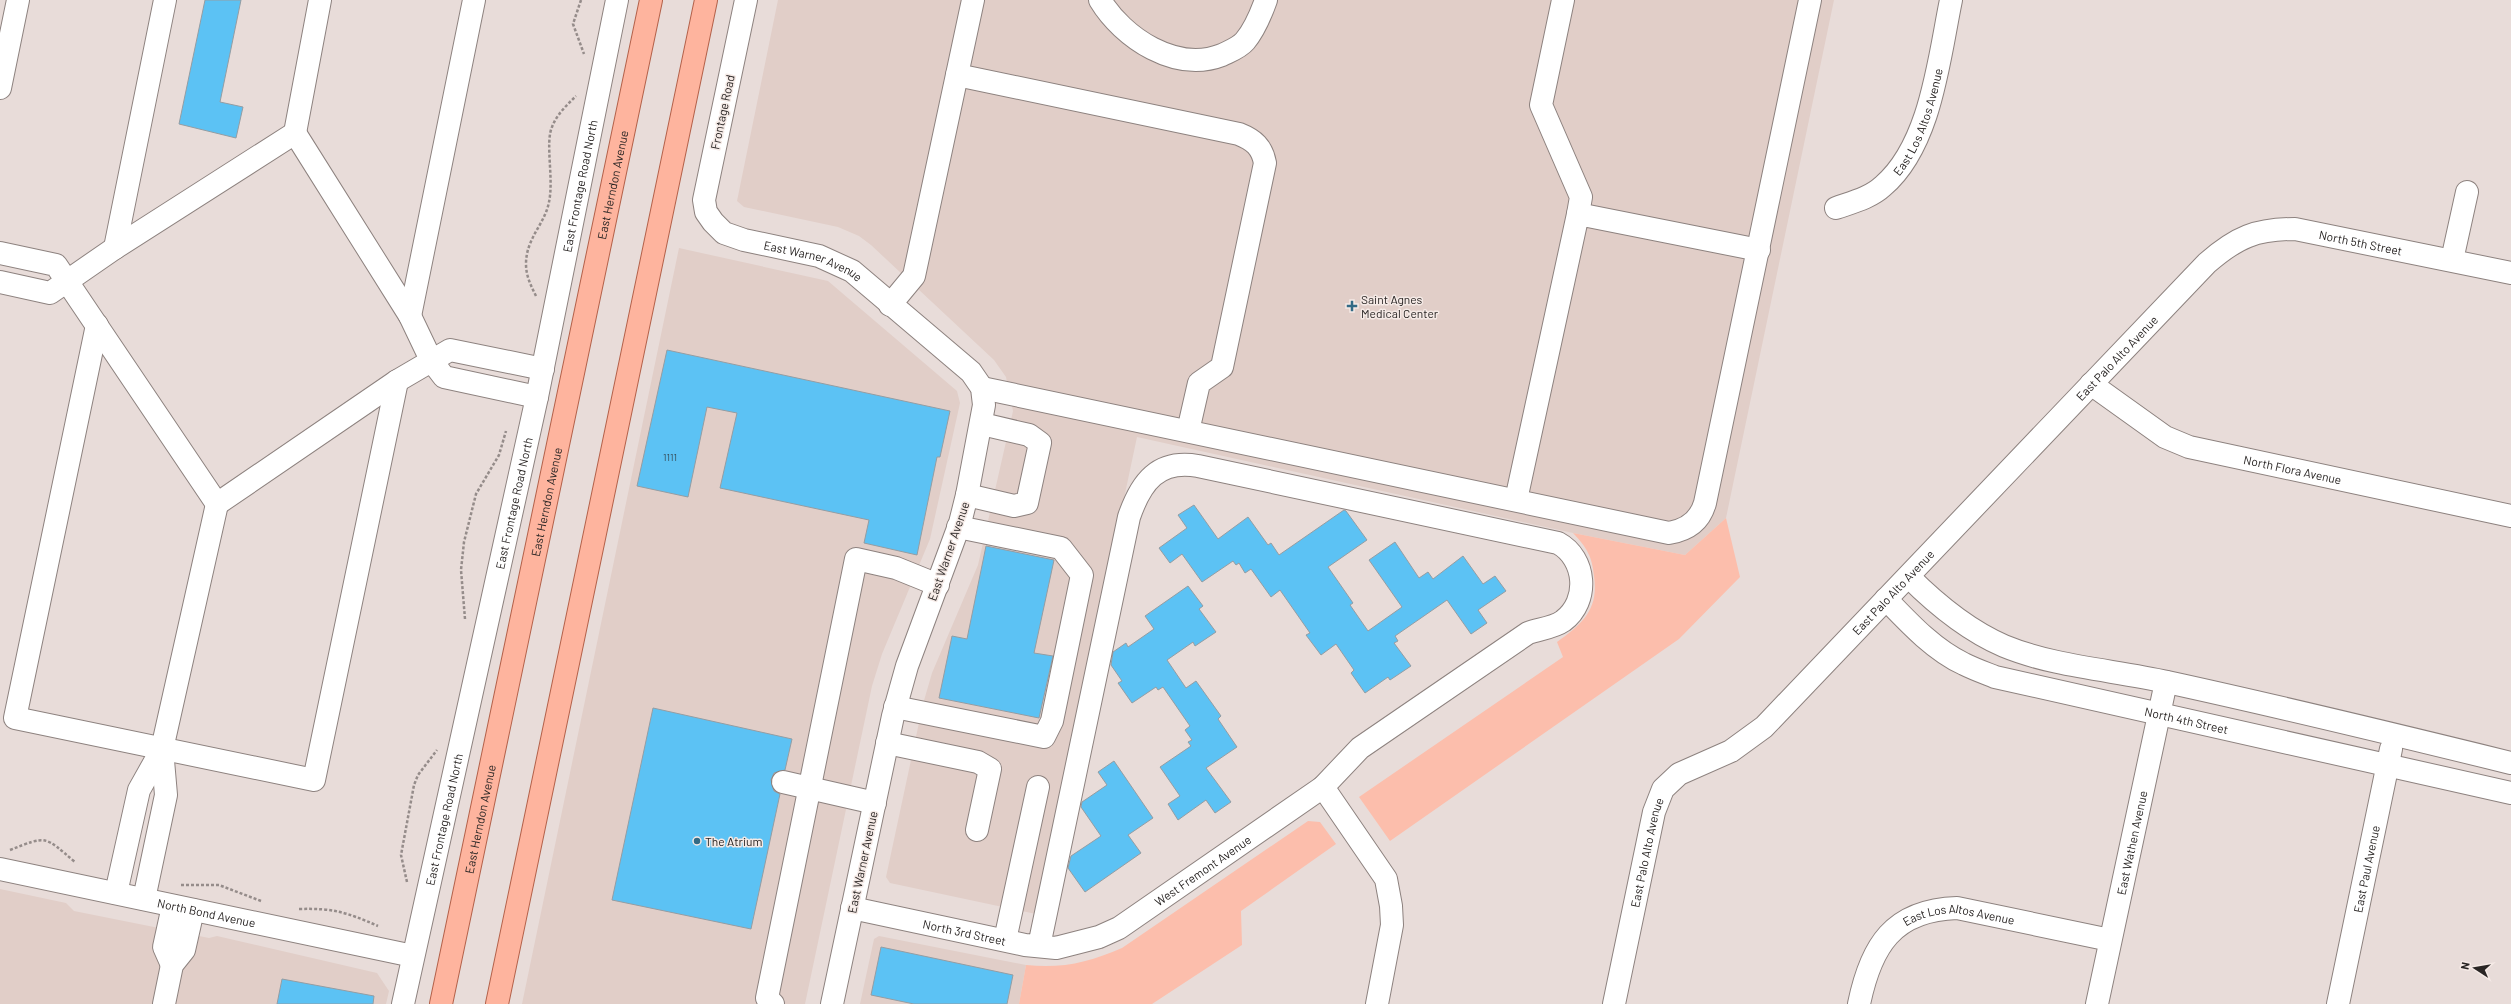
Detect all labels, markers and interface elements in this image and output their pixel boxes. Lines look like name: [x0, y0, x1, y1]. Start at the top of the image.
street label: East Los Altos Avenue: [1890, 67, 1945, 178]
street label: Frontage Road: [707, 73, 737, 151]
street label: East Frontage Road North: [559, 118, 600, 253]
street label: East Herndon Avenue: [594, 129, 631, 241]
street label: North 5th Street: [2318, 227, 2404, 258]
street label: East Warner Avenue: [763, 237, 865, 284]
place label: Saint Agnes Medical Center: [1361, 292, 1439, 320]
marker: Saint Agnes Medical Center: [1346, 300, 1358, 312]
street label: East Palo Alto Avenue: [2073, 312, 2160, 403]
street label: East Frontage Road North: [492, 436, 535, 570]
street label: East Herndon Avenue: [528, 446, 564, 558]
house number: 1111: [663, 451, 677, 463]
street label: North Flora Avenue: [2242, 452, 2343, 486]
street label: East Warner Avenue: [924, 500, 972, 602]
street label: East Palo Alto Avenue: [1849, 547, 1937, 637]
street label: North 4th Street: [2143, 704, 2230, 736]
street label: East Frontage Road North: [422, 752, 465, 887]
street label: East Herndon Avenue: [461, 763, 498, 875]
street label: East Wathen Avenue: [2114, 789, 2150, 896]
street label: East Palo Alto Avenue: [1627, 795, 1666, 909]
street label: East Warner Avenue: [844, 810, 880, 914]
street label: East Paul Avenue: [2350, 824, 2382, 914]
street label: West Fremont Avenue: [1152, 832, 1253, 908]
place label: The Atrium: [705, 834, 762, 848]
marker: The Atrium: [692, 836, 702, 846]
street label: North Bond Avenue: [156, 895, 257, 930]
street label: East Los Altos Avenue: [1900, 901, 2016, 928]
street label: North 3rd Street: [922, 916, 1007, 948]
north arrow: [2455, 948, 2495, 988]
text: N: [2458, 961, 2472, 971]

